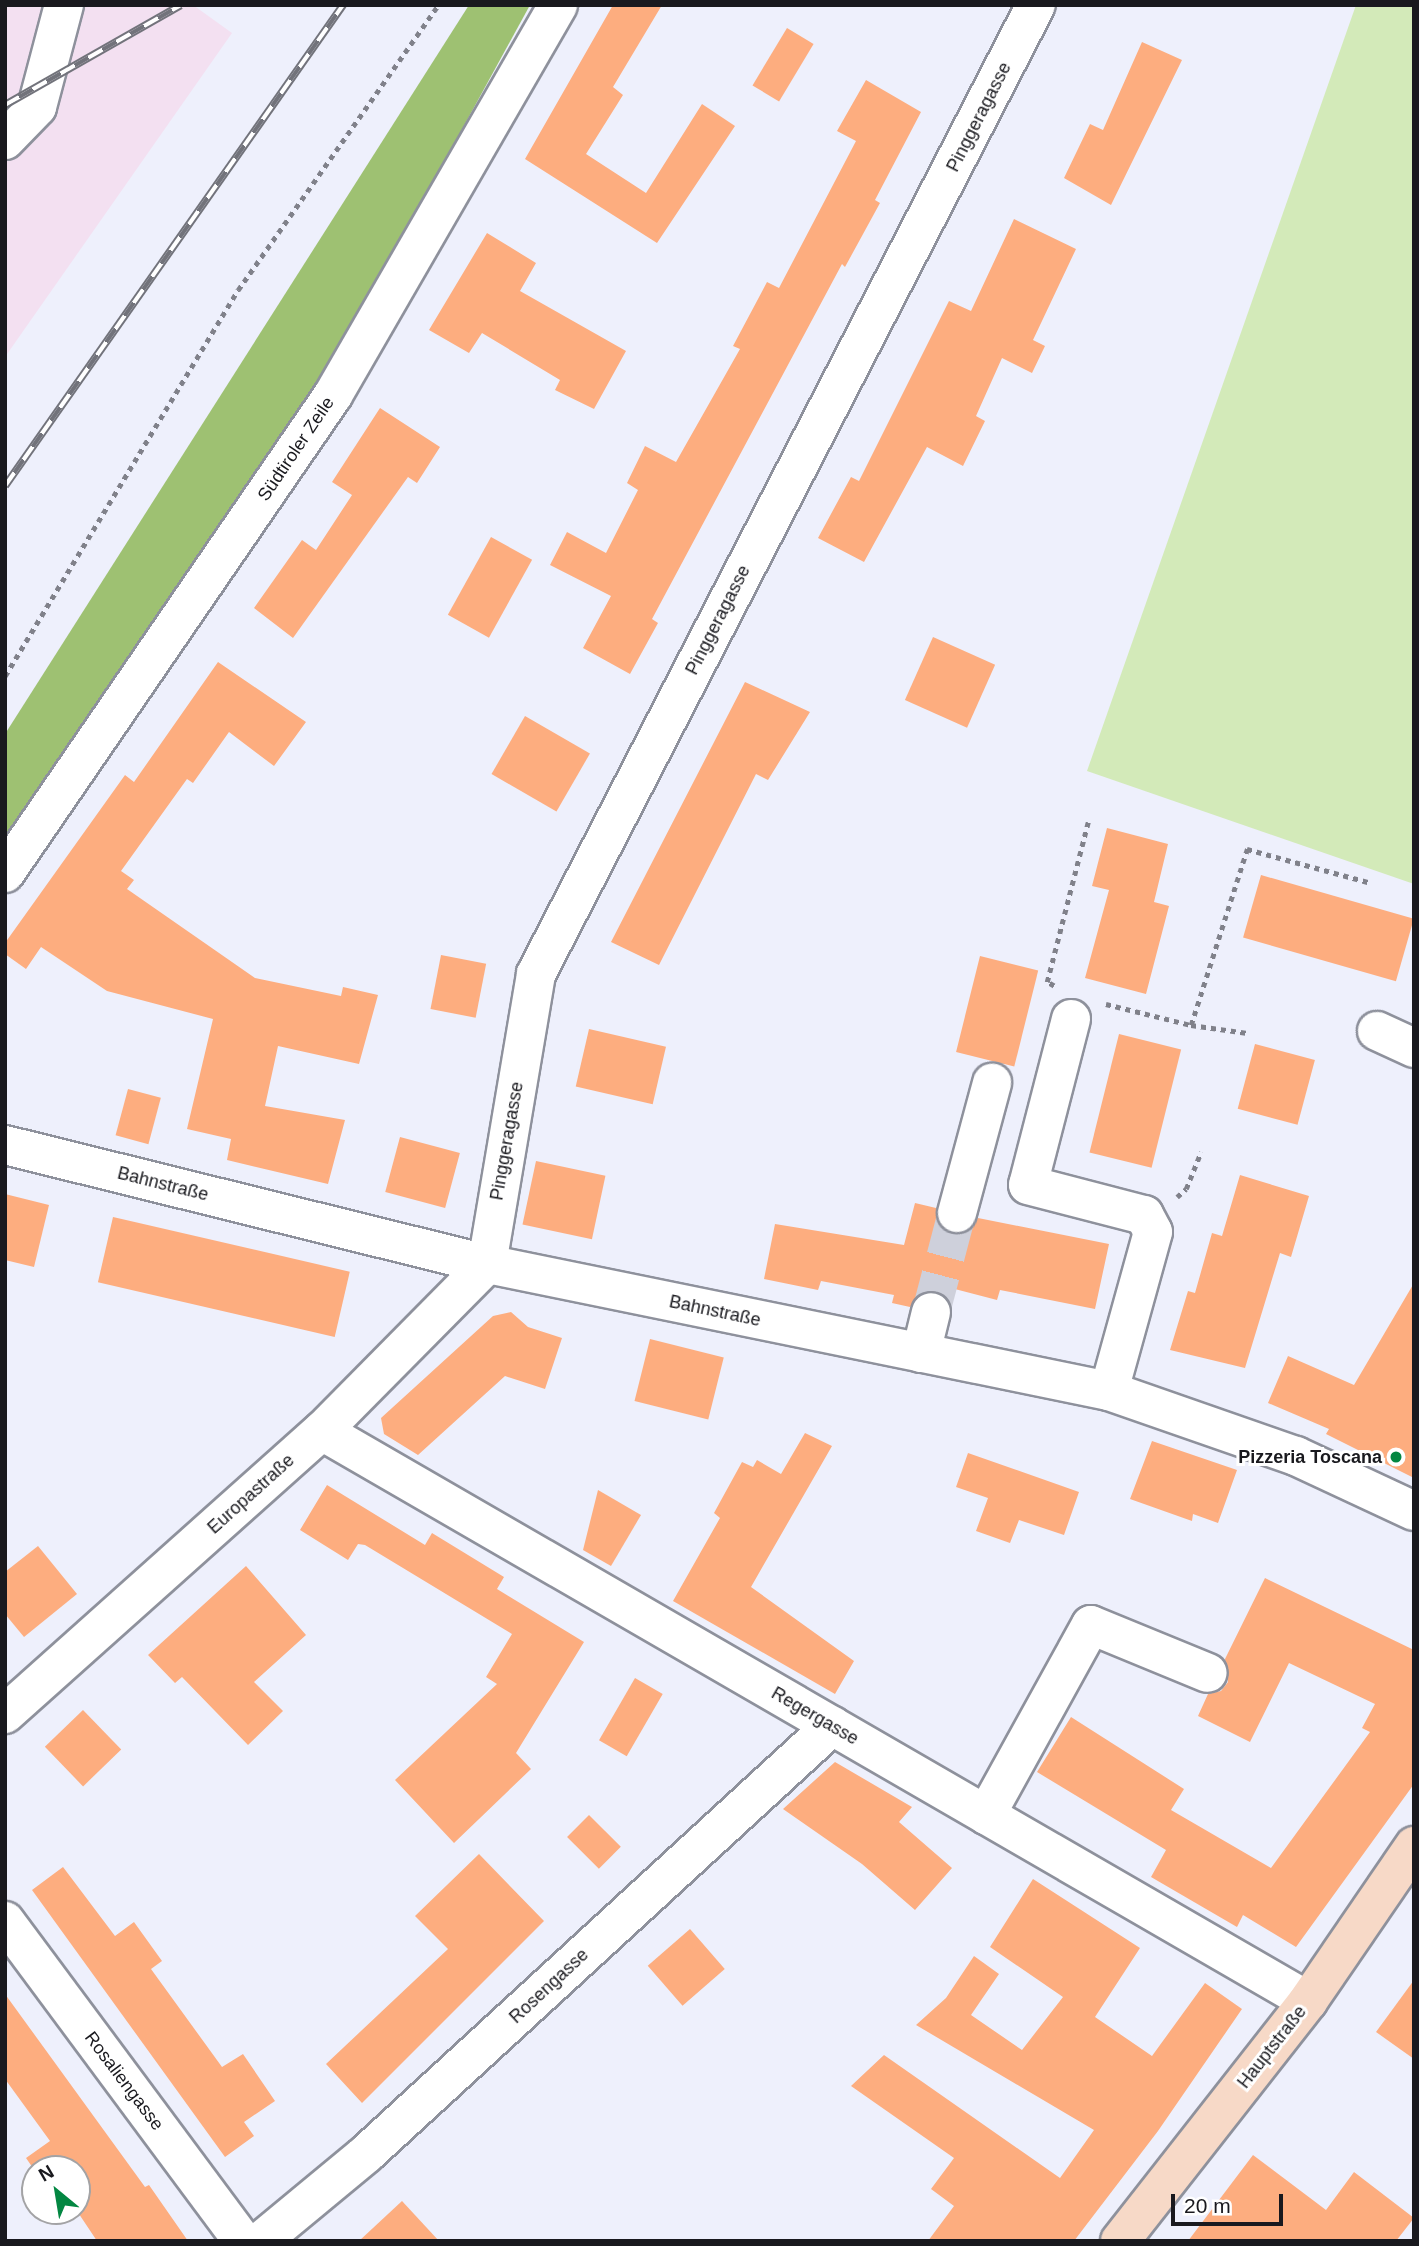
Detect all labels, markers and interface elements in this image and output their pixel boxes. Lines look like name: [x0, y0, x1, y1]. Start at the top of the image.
street label: Pinggeragasse: [942, 59, 1016, 175]
street label: Südtiroler Zeile: [253, 393, 339, 505]
street label: Pinggeragasse: [681, 562, 755, 678]
street label: Pinggeragasse: [486, 1080, 528, 1202]
street label: Bahnstraße: [115, 1162, 211, 1206]
street label: Bahnstraße: [667, 1291, 763, 1331]
place label: Pizzeria Toscana: [1238, 1446, 1382, 1468]
street label: Europastraße: [203, 1449, 299, 1539]
marker: Pizzeria Toscana: [1388, 1449, 1404, 1465]
street label: Regergasse: [768, 1682, 862, 1750]
street label: Rosengasse: [505, 1944, 593, 2028]
street label: Hauptstraße: [1233, 2001, 1311, 2093]
street label: Rosaliengasse: [80, 2027, 168, 2135]
north arrow: [21, 2155, 91, 2225]
text: N: [35, 2161, 57, 2186]
scale bar: [1174, 2180, 1286, 2224]
text: 20 m: [1184, 2194, 1231, 2217]

